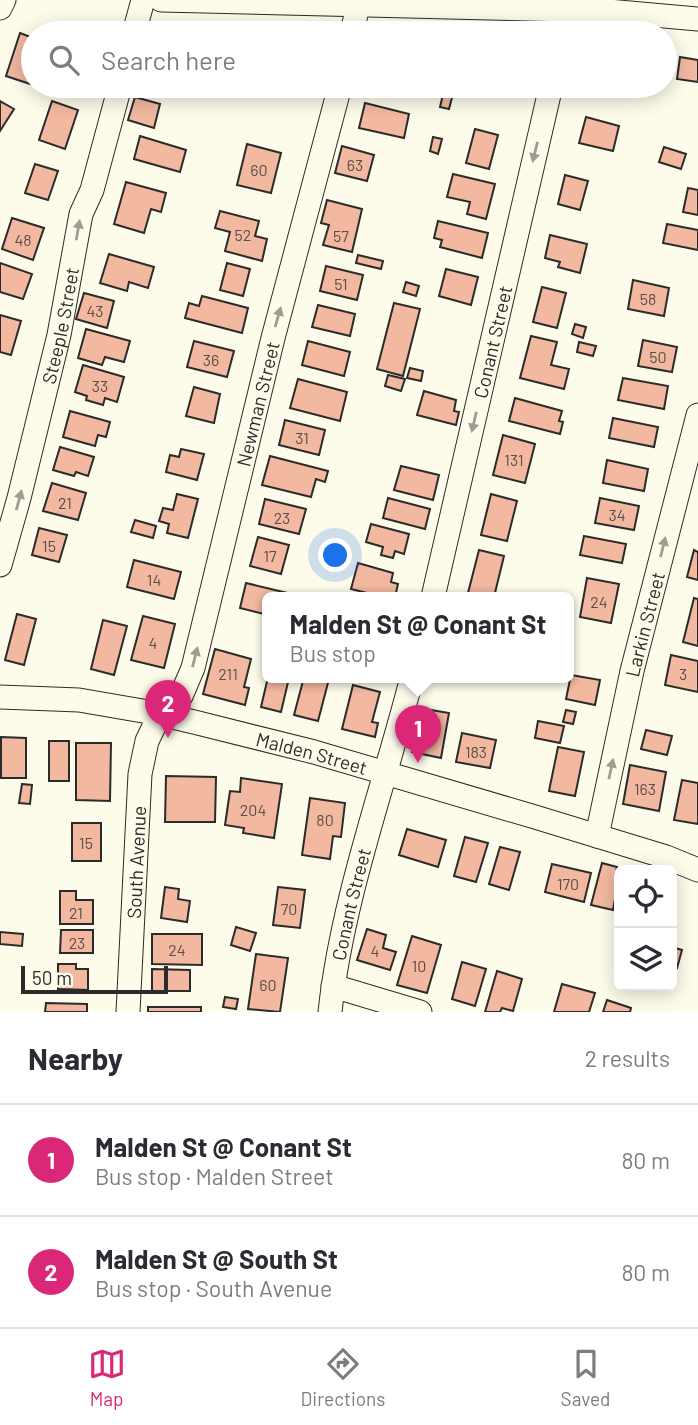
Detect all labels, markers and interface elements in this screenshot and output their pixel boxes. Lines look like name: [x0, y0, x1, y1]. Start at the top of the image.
search box: [21, 21, 677, 98]
icon: search: [45, 41, 83, 79]
text: Search here: [101, 44, 236, 75]
one-way arrow: [529, 141, 540, 163]
house number: 63: [347, 155, 363, 174]
house number: 60: [250, 160, 268, 179]
one-way arrow: [73, 219, 84, 241]
house number: 52: [235, 225, 251, 244]
house number: 57: [333, 226, 349, 245]
house number: 48: [14, 230, 32, 249]
street label: Steeple Street: [36, 265, 83, 386]
house number: 51: [334, 274, 348, 293]
street label: Conant Street: [468, 283, 516, 400]
house number: 58: [640, 289, 656, 308]
house number: 43: [86, 301, 104, 320]
one-way arrow: [274, 307, 284, 328]
street label: Newman Street: [231, 339, 283, 469]
house number: 50: [649, 347, 667, 366]
house number: 36: [203, 350, 219, 369]
house number: 33: [92, 376, 108, 395]
one-way arrow: [469, 411, 480, 433]
house number: 31: [295, 428, 309, 447]
house number: 131: [504, 450, 524, 469]
one-way arrow: [14, 489, 24, 510]
house number: 21: [58, 493, 72, 512]
house number: 34: [608, 505, 626, 524]
house number: 23: [274, 508, 290, 527]
house number: 15: [42, 536, 56, 555]
one-way arrow: [658, 536, 669, 558]
your location: [318, 538, 352, 572]
house number: 17: [263, 546, 277, 565]
street label: Larkin Street: [620, 569, 669, 679]
house number: 14: [147, 570, 161, 589]
popup: [262, 592, 574, 683]
house number: 24: [590, 592, 608, 611]
text: Malden St @ Conant St: [290, 608, 546, 639]
house number: 4: [149, 633, 157, 652]
text: Bus stop: [290, 639, 376, 667]
one-way arrow: [190, 646, 201, 668]
house number: 211: [218, 664, 238, 683]
house number: 3: [679, 664, 687, 683]
pin: 2: [145, 680, 191, 738]
pin: 1: [395, 705, 441, 763]
street label: Malden Street: [254, 727, 370, 779]
house number: 183: [465, 742, 487, 761]
one-way arrow: [606, 758, 617, 780]
house number: 163: [634, 779, 656, 798]
house number: 204: [240, 800, 266, 819]
street label: South Avenue: [121, 805, 150, 919]
house number: 80: [316, 810, 334, 829]
house number: 15: [79, 833, 93, 852]
street label: Conant Street: [326, 845, 375, 962]
map controls: [614, 865, 677, 991]
button: locate: [614, 865, 677, 928]
house number: 170: [557, 874, 579, 893]
house number: 70: [281, 899, 297, 918]
house number: 21: [69, 903, 83, 922]
button: layers: [614, 928, 677, 991]
house number: 23: [69, 933, 85, 952]
house number: 24: [168, 940, 186, 959]
house number: 4: [371, 941, 379, 960]
house number: 10: [412, 956, 426, 975]
scale bar: [21, 963, 168, 995]
text: 50 m: [32, 966, 72, 989]
house number: 60: [259, 975, 277, 994]
text: Nearby: [28, 1040, 123, 1076]
text: 2 results: [585, 1044, 670, 1072]
text: Malden St @ Conant St: [95, 1131, 352, 1162]
text: 1: [47, 1146, 55, 1174]
text: 80 m: [621, 1146, 670, 1174]
text: Bus stop · Malden Street: [95, 1162, 334, 1190]
text: Malden St @ South St: [95, 1243, 338, 1274]
text: 2: [45, 1258, 57, 1286]
text: 80 m: [621, 1258, 670, 1286]
text: Bus stop · South Avenue: [95, 1274, 332, 1302]
tab: Map: [88, 1345, 126, 1410]
tab: Directions: [301, 1345, 386, 1410]
tab: Saved: [561, 1345, 610, 1410]

